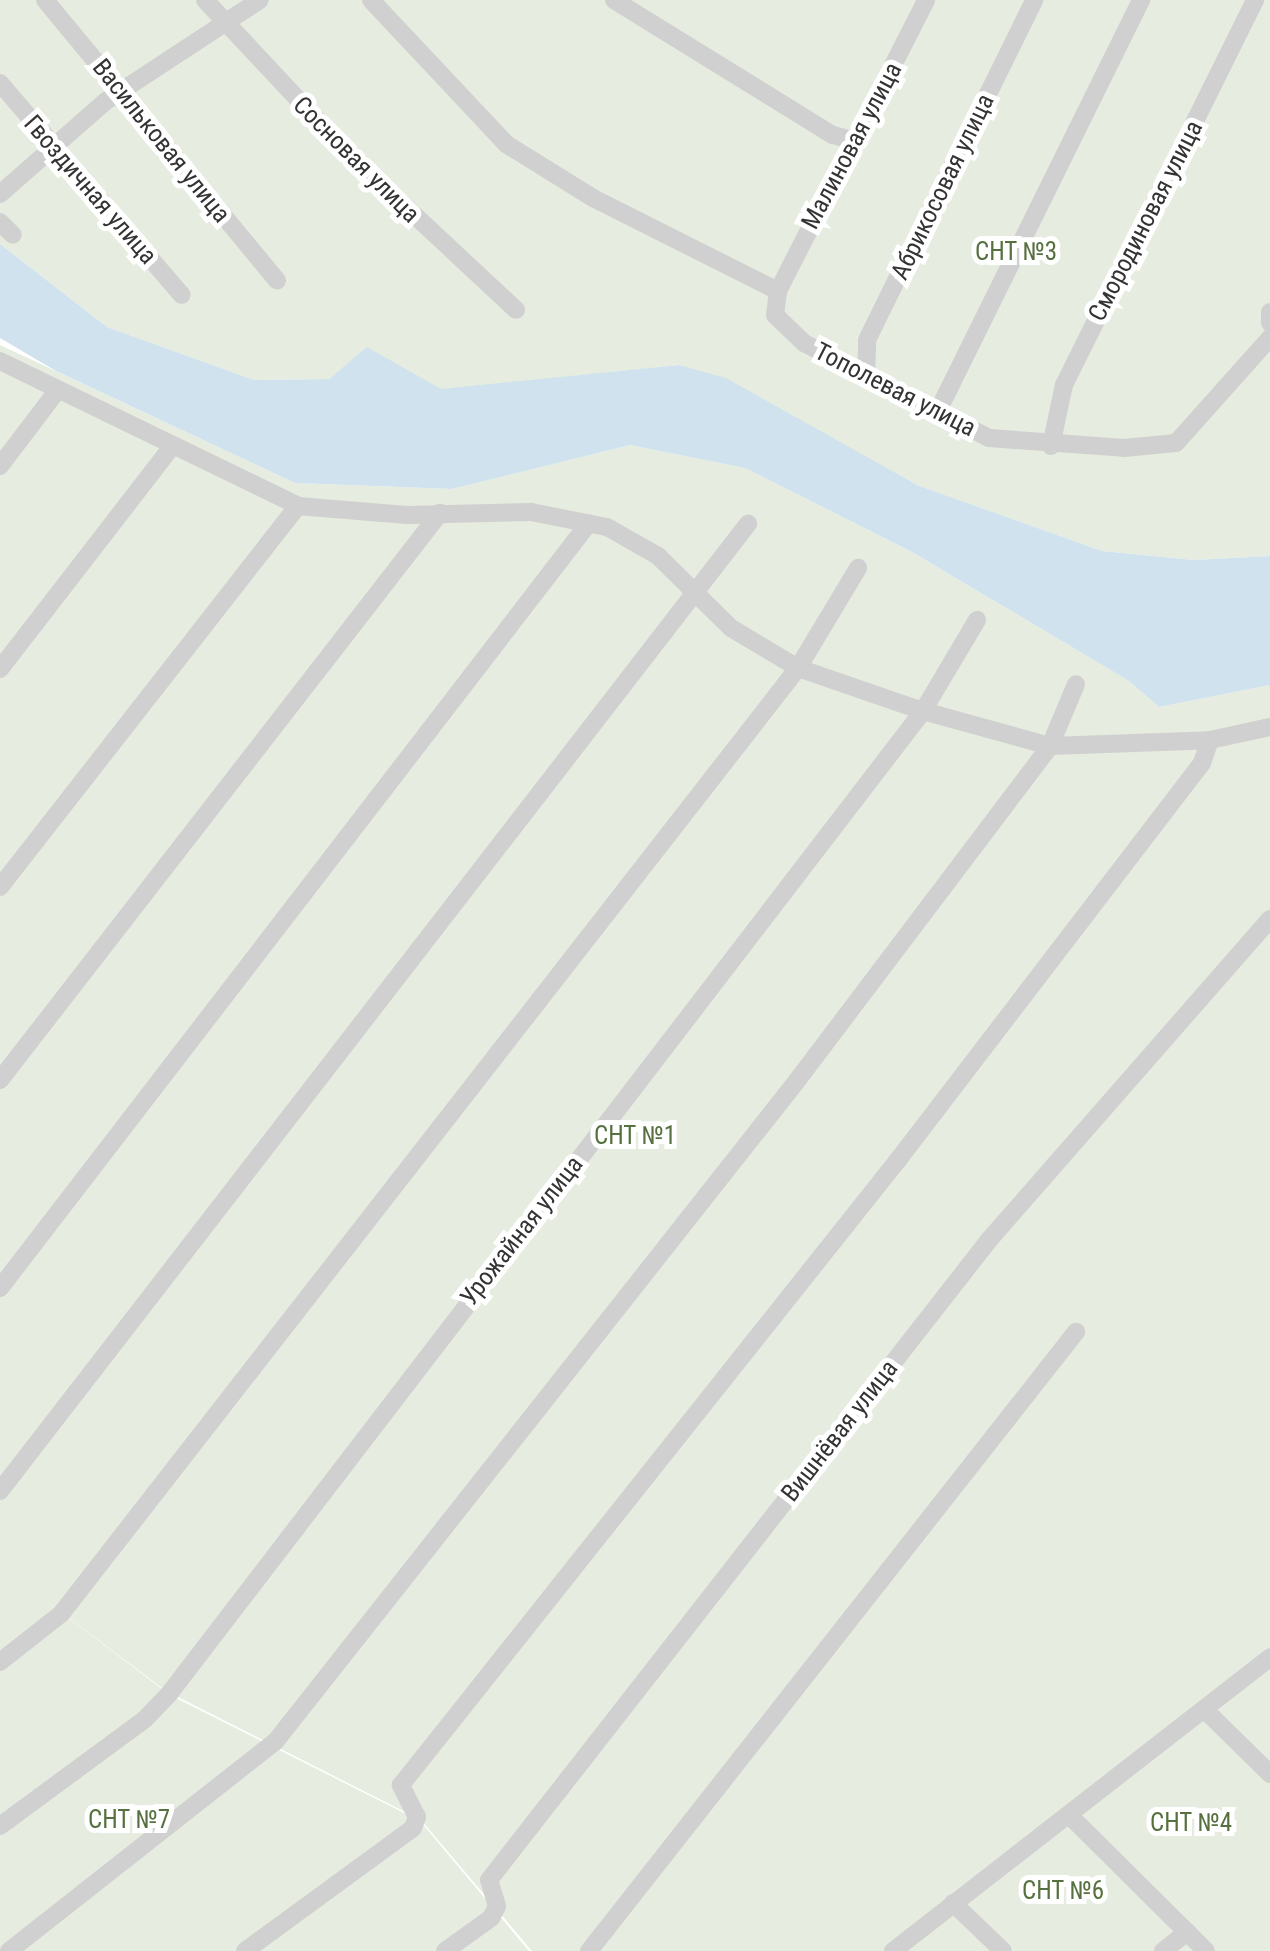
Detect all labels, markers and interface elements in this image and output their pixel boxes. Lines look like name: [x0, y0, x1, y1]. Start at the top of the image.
street label: Васильковая улица: [86, 53, 236, 229]
street label: Малиновая улица: [795, 58, 909, 234]
street label: Абрикосовая улица: [885, 89, 1001, 285]
street label: Сосновая улица: [287, 91, 425, 229]
street label: Гвоздичная улица: [17, 109, 163, 271]
street label: Смородиновая улица: [1082, 116, 1210, 326]
park label: СНТ №3: [975, 237, 1057, 267]
street label: Тополевая улица: [809, 337, 981, 443]
park label: СНТ №1: [594, 1121, 676, 1151]
street label: Урожайная улица: [454, 1150, 590, 1312]
street label: Вишнёвая улица: [775, 1354, 905, 1508]
park label: СНТ №7: [88, 1805, 170, 1835]
park label: СНТ №4: [1150, 1808, 1232, 1838]
park label: СНТ №6: [1022, 1876, 1104, 1906]

